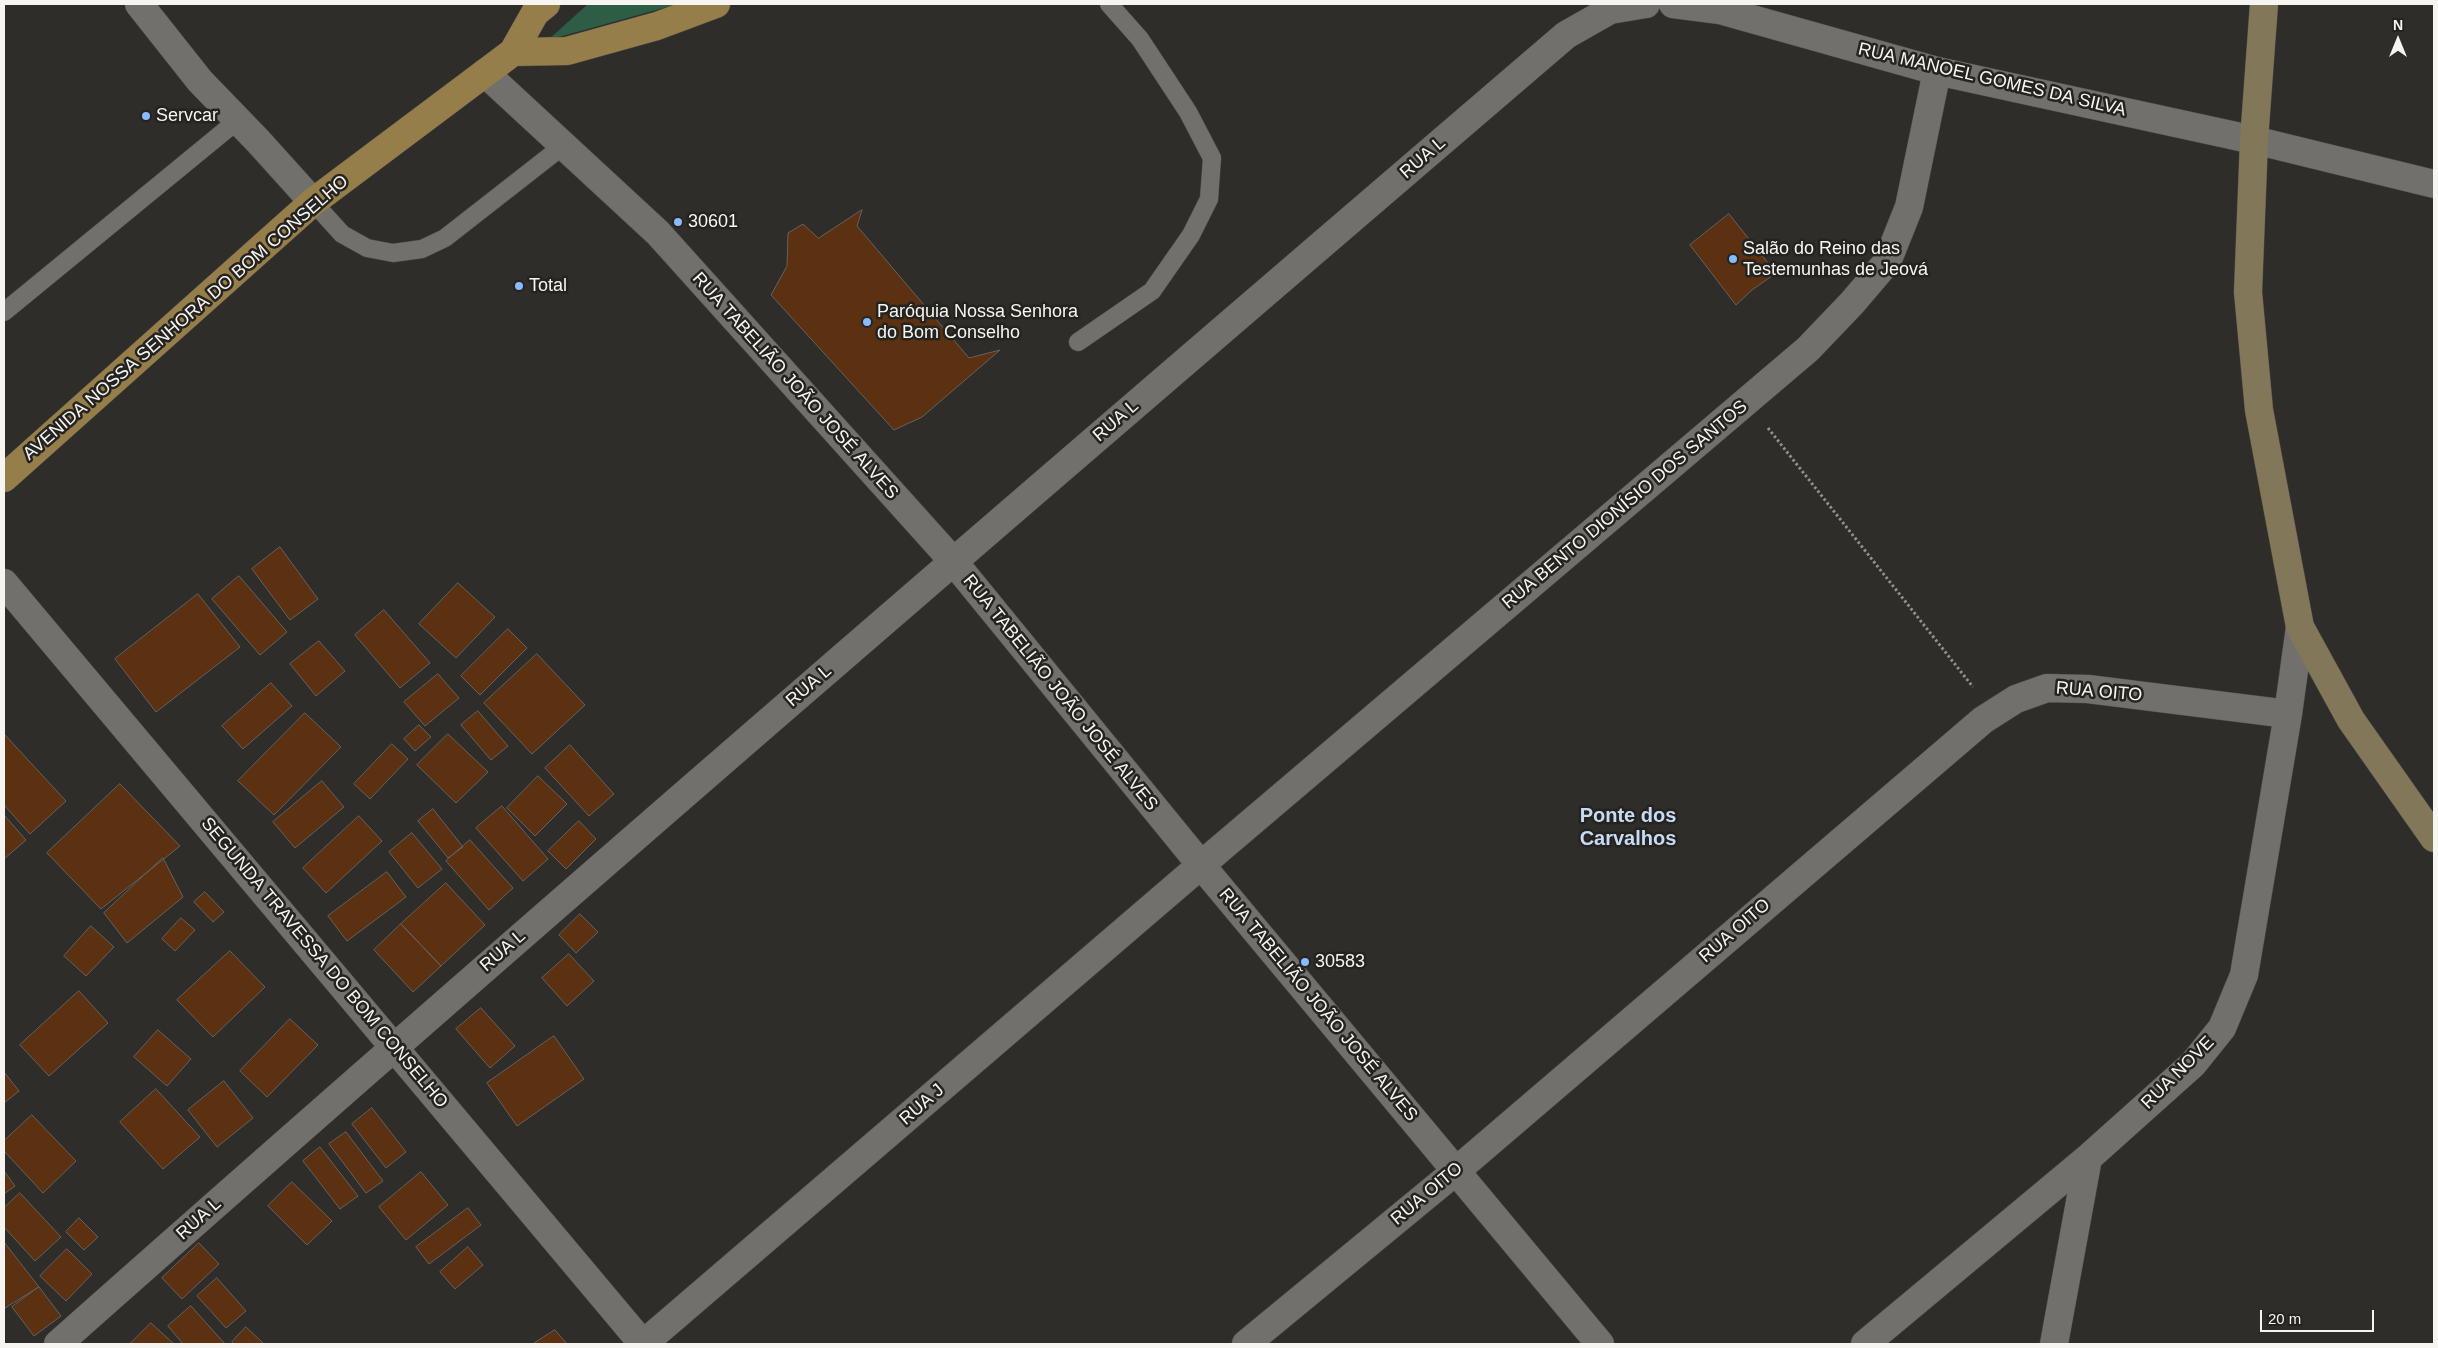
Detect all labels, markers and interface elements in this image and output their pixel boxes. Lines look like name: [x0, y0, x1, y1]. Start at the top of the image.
north arrow: [2373, 15, 2423, 65]
text: N: [2393, 17, 2403, 33]
street label: RUA MANOEL GOMES DA SILVA: [1856, 39, 2128, 121]
place label: Servcar: [156, 105, 218, 127]
marker: Servcar: [140, 110, 152, 122]
street label: RUA L: [1396, 132, 1450, 184]
street label: AVENIDA NOSSA SENHORA DO BOM CONSELHO: [19, 171, 353, 465]
place label: 30601: [688, 211, 738, 233]
marker: 30601: [672, 216, 684, 228]
place label: Salão do Reino das Testemunhas de Jeová: [1743, 238, 1928, 280]
marker: Salão do Reino das Testemunhas de Jeová: [1727, 253, 1739, 265]
street label: RUA TABELIÃO JOÃO JOSÉ ALVES: [687, 268, 903, 504]
place label: Total: [529, 275, 567, 297]
marker: Total: [513, 280, 525, 292]
place label: Paróquia Nossa Senhora do Bom Conselho: [877, 301, 1078, 344]
marker: Paróquia Nossa Senhora do Bom Conselho: [861, 316, 873, 328]
street label: RUA L: [1089, 395, 1143, 447]
street label: RUA BENTO DIONÍSIO DOS SANTOS: [1498, 396, 1752, 614]
street label: RUA TABELIÃO JOÃO JOSÉ ALVES: [958, 571, 1162, 815]
street label: RUA L: [782, 660, 836, 712]
street label: RUA OITO: [2055, 677, 2143, 707]
district label: Ponte dos Carvalhos: [1580, 804, 1676, 851]
street label: SEGUNDA TRAVESSA DO BOM CONSELHO: [196, 813, 452, 1113]
street label: RUA TABELIÃO JOÃO JOSÉ ALVES: [1214, 884, 1422, 1126]
street label: RUA OITO: [1695, 894, 1775, 968]
street label: RUA L: [476, 925, 530, 977]
place label: 30583: [1315, 951, 1365, 973]
marker: 30583: [1299, 956, 1311, 968]
street label: RUA NOVE: [2137, 1032, 2219, 1114]
street label: RUA J: [895, 1080, 949, 1130]
street label: RUA OITO: [1387, 1158, 1467, 1230]
street label: RUA L: [172, 1193, 226, 1245]
scale bar: [2263, 1300, 2377, 1332]
text: 20 m: [2268, 1310, 2301, 1327]

